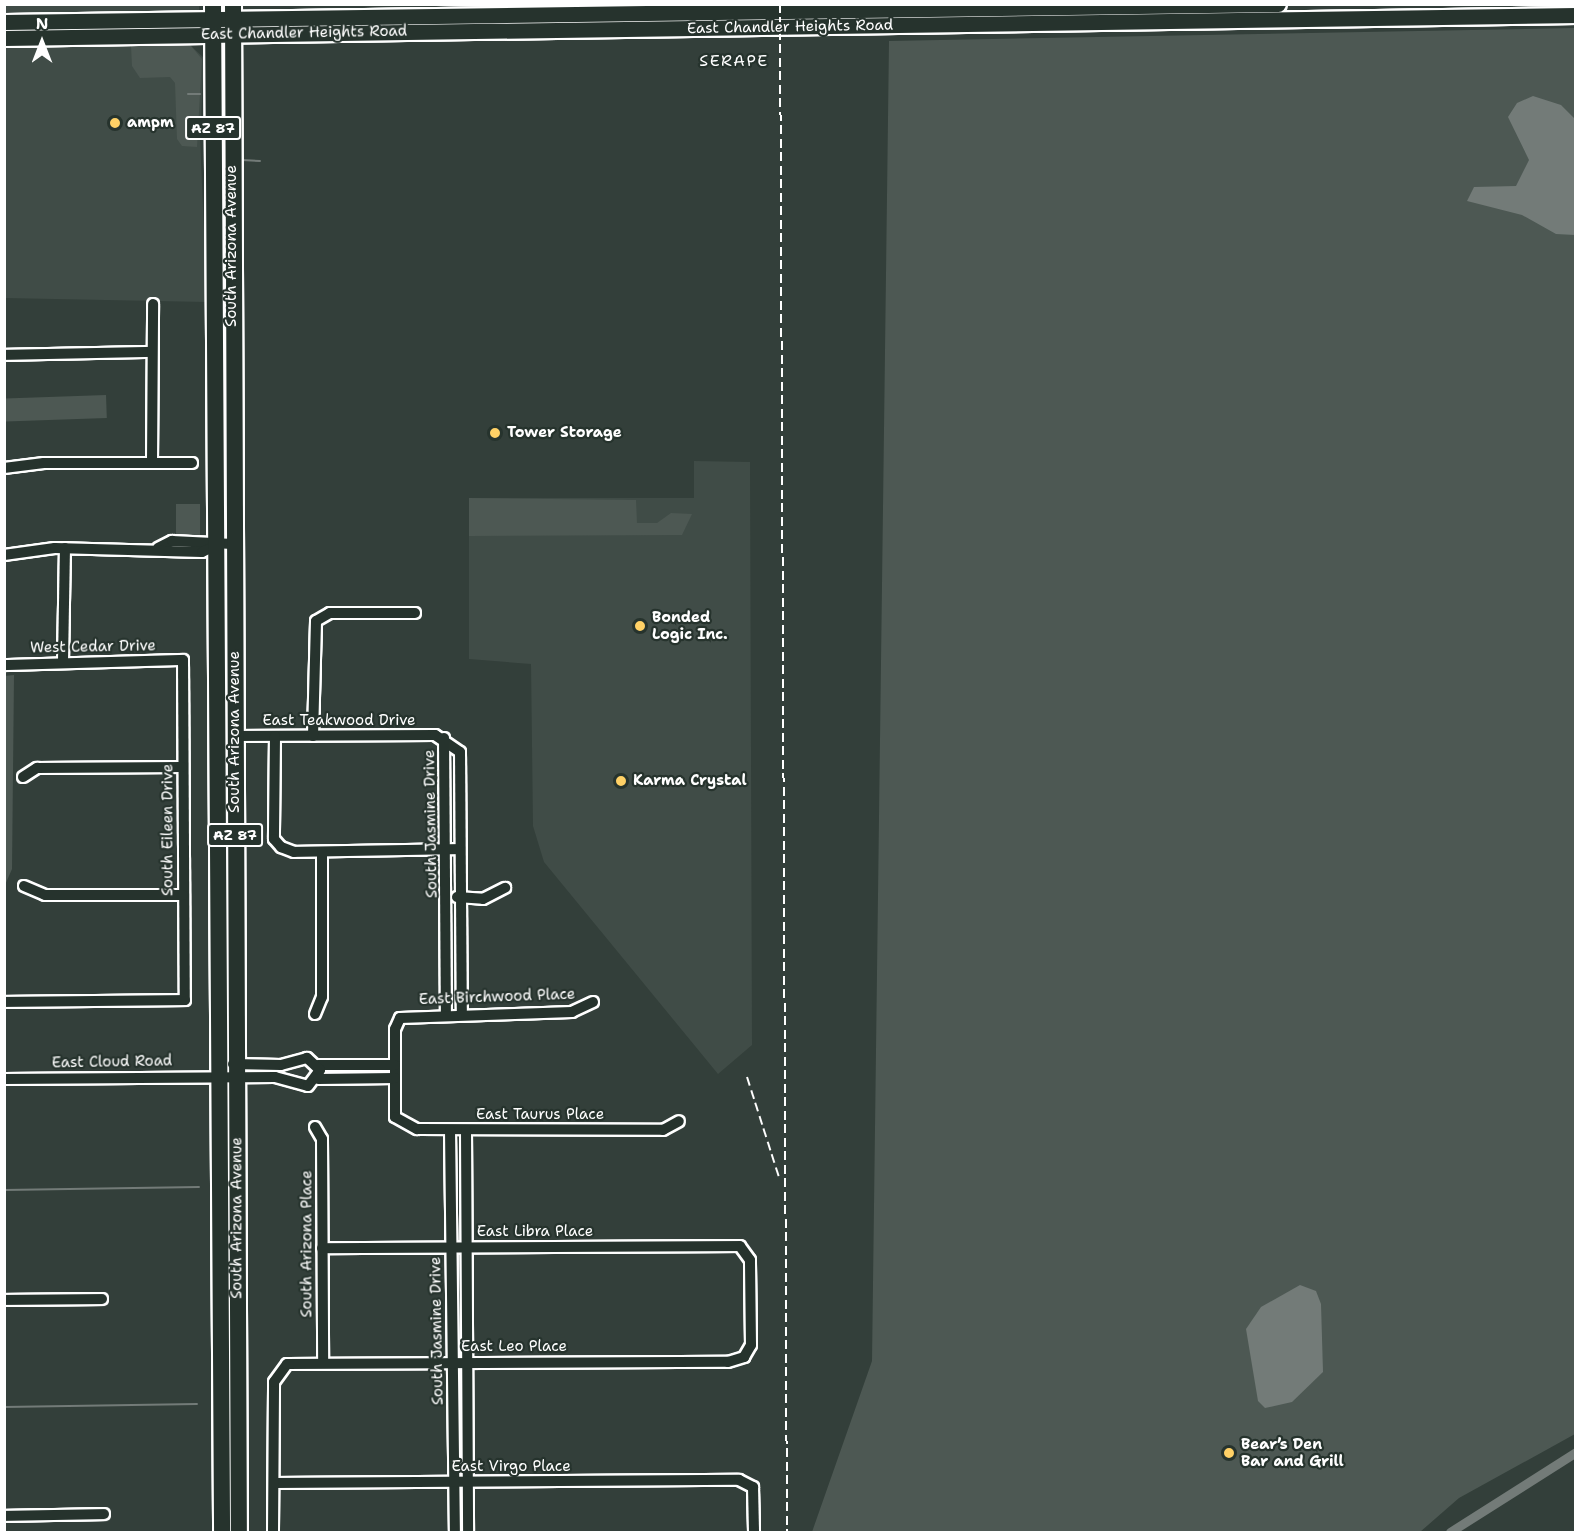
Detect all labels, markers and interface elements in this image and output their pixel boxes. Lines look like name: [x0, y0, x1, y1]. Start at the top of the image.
north arrow: [12, 12, 72, 72]
text: N: [36, 13, 48, 34]
street label: East Chandler Heights Road: [687, 16, 893, 38]
street label: East Chandler Heights Road: [201, 22, 407, 44]
district label: SERAPE: [699, 51, 769, 71]
place label: ampm: [127, 114, 174, 132]
marker: ampm: [108, 116, 122, 130]
road number: AZ 87: [184, 117, 242, 139]
street label: South Arizona Avenue: [223, 165, 241, 327]
place label: Tower Storage: [507, 424, 622, 442]
marker: Tower Storage: [488, 426, 502, 440]
place label: Bonded Logic Inc.: [652, 608, 728, 643]
marker: Bonded Logic Inc.: [633, 619, 647, 633]
street label: West Cedar Drive: [30, 637, 156, 657]
street label: South Arizona Avenue: [226, 651, 244, 813]
street label: East Teakwood Drive: [262, 712, 416, 730]
street label: South Jasmine Drive: [421, 750, 441, 898]
street label: South Eileen Drive: [159, 764, 177, 896]
place label: Karma Crystal: [633, 772, 747, 790]
marker: Karma Crystal: [614, 774, 628, 788]
road number: AZ 87: [206, 824, 264, 846]
street label: East Birchwood Place: [418, 985, 576, 1009]
street label: East Cloud Road: [52, 1052, 172, 1072]
street label: East Taurus Place: [476, 1106, 604, 1124]
street label: South Arizona Avenue: [228, 1137, 246, 1299]
street label: South Arizona Place: [298, 1170, 316, 1318]
street label: East Libra Place: [477, 1223, 593, 1241]
street label: South Jasmine Drive: [427, 1257, 447, 1405]
street label: East Leo Place: [461, 1338, 567, 1356]
place label: Bear’s Den Bar and Grill: [1241, 1435, 1344, 1470]
marker: Bear’s Den Bar and Grill: [1222, 1446, 1236, 1460]
street label: East Virgo Place: [451, 1458, 571, 1476]

